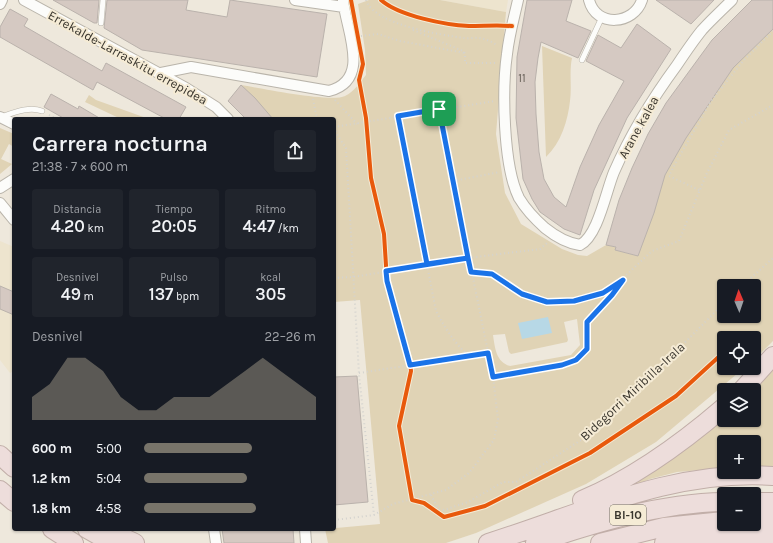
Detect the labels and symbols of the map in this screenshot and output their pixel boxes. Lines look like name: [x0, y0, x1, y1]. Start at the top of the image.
street label: Errekalde-Larraskitu errepidea: [45, 7, 210, 108]
house number: 11: [518, 72, 526, 85]
pin: [422, 92, 456, 126]
street label: Arane kalea: [615, 93, 662, 161]
north arrow: [717, 279, 761, 323]
street label: Bidegorri Miribilla-Irala: [577, 339, 688, 444]
road number: BI-10: [610, 505, 646, 525]

